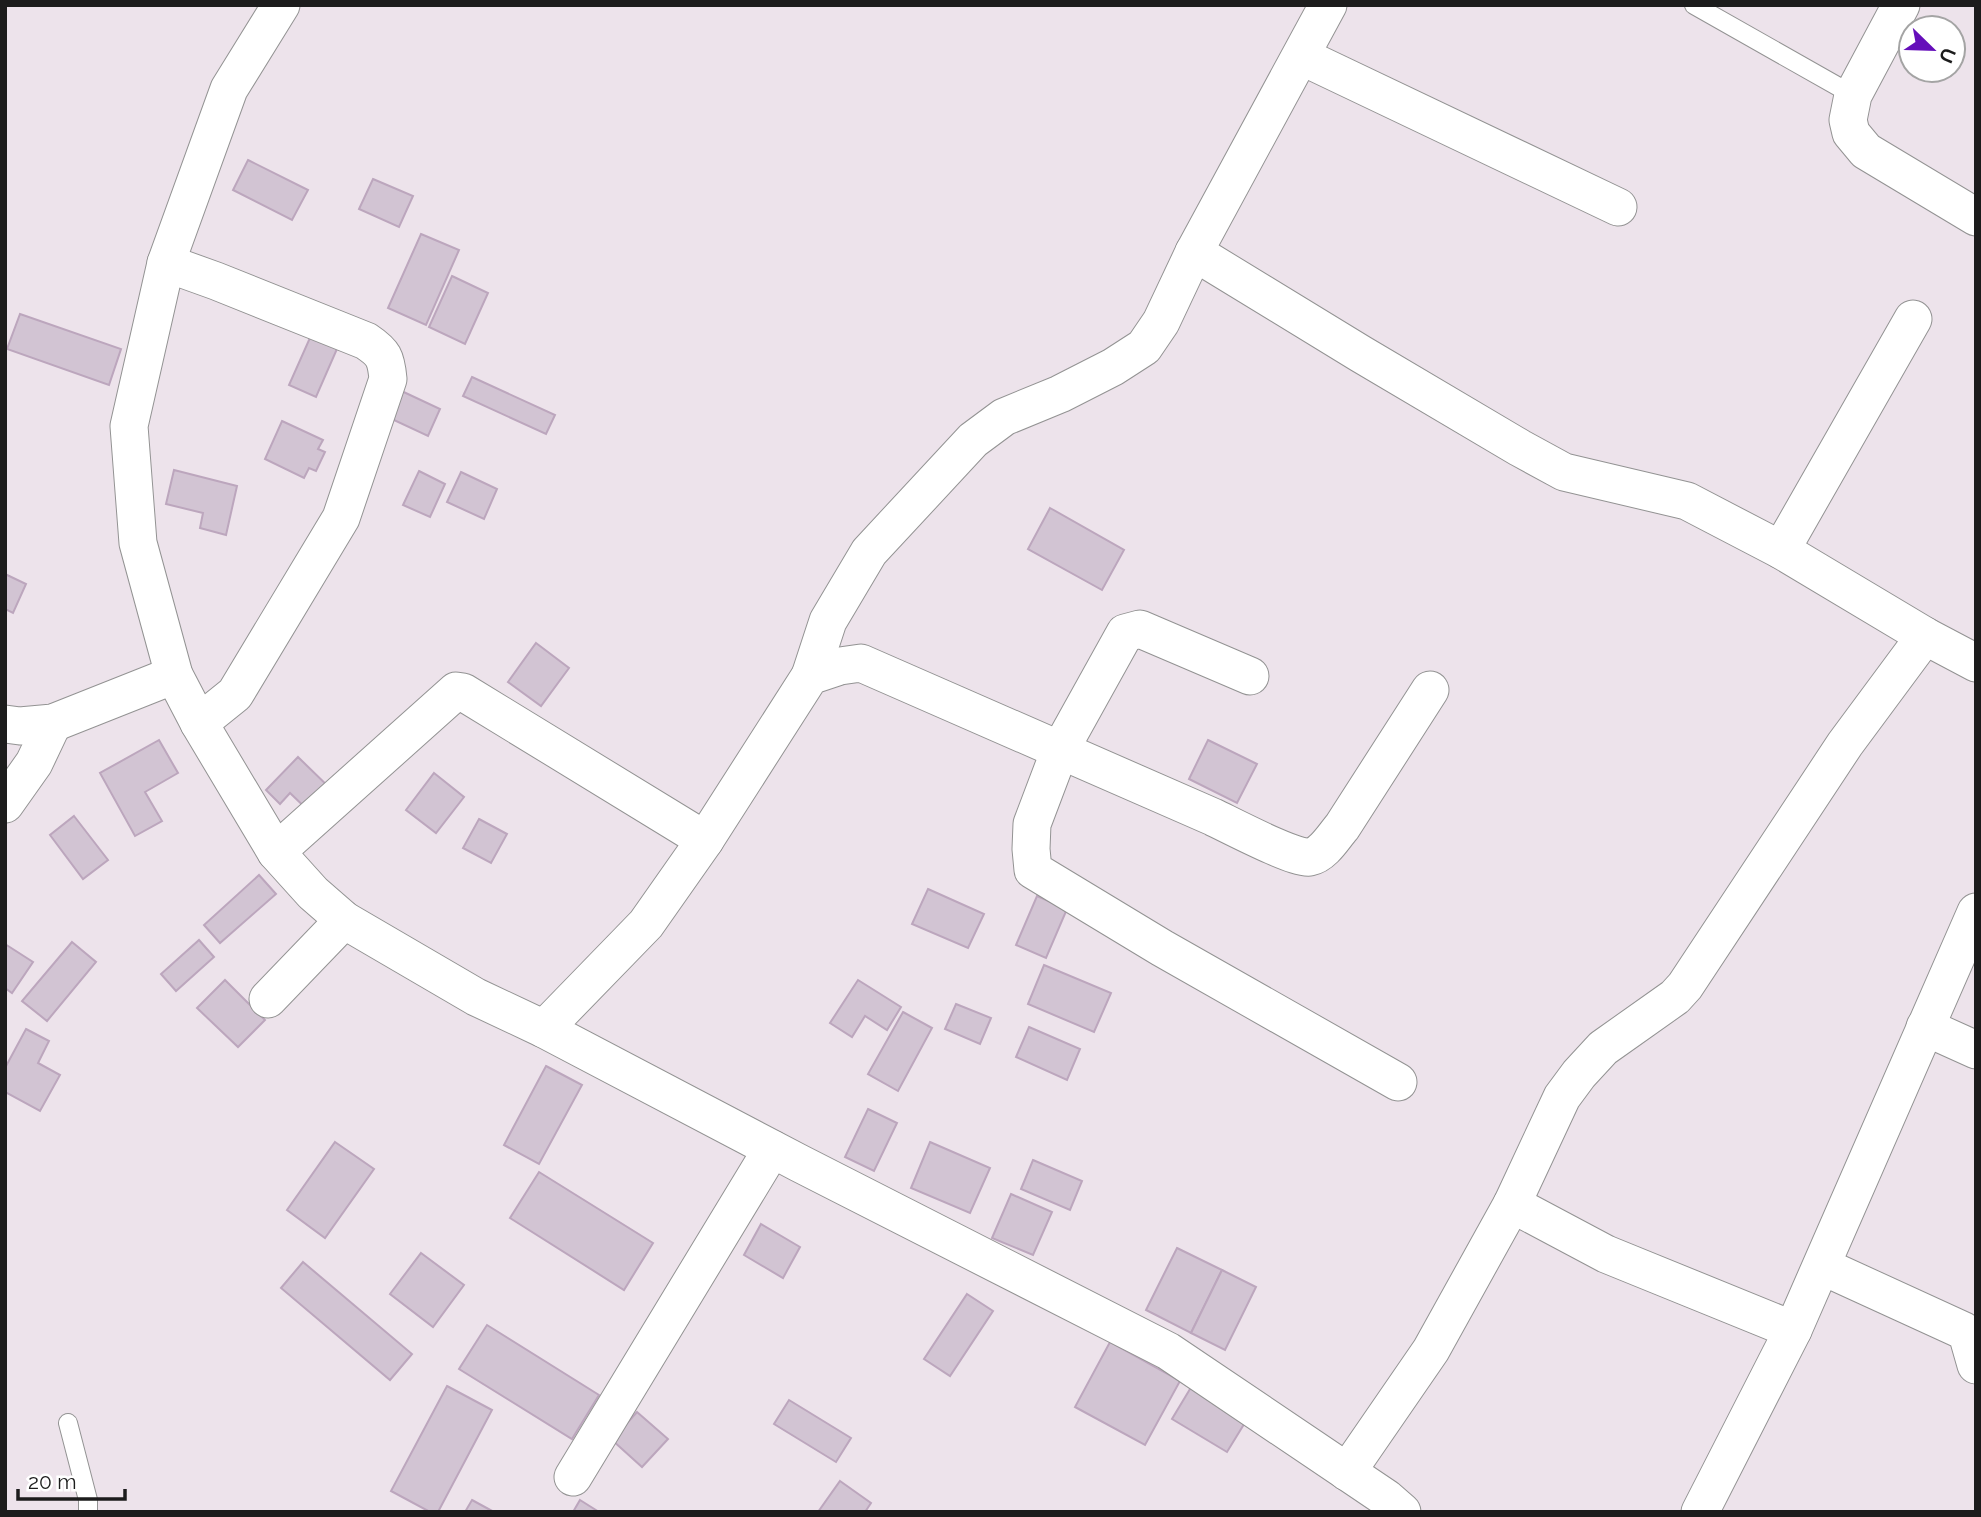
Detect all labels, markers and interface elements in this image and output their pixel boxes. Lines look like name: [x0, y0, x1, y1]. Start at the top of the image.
north arrow: [1897, 14, 1967, 84]
text: U: [1935, 45, 1961, 67]
scale bar: [18, 1458, 124, 1502]
text: 20 m: [28, 1469, 76, 1494]

